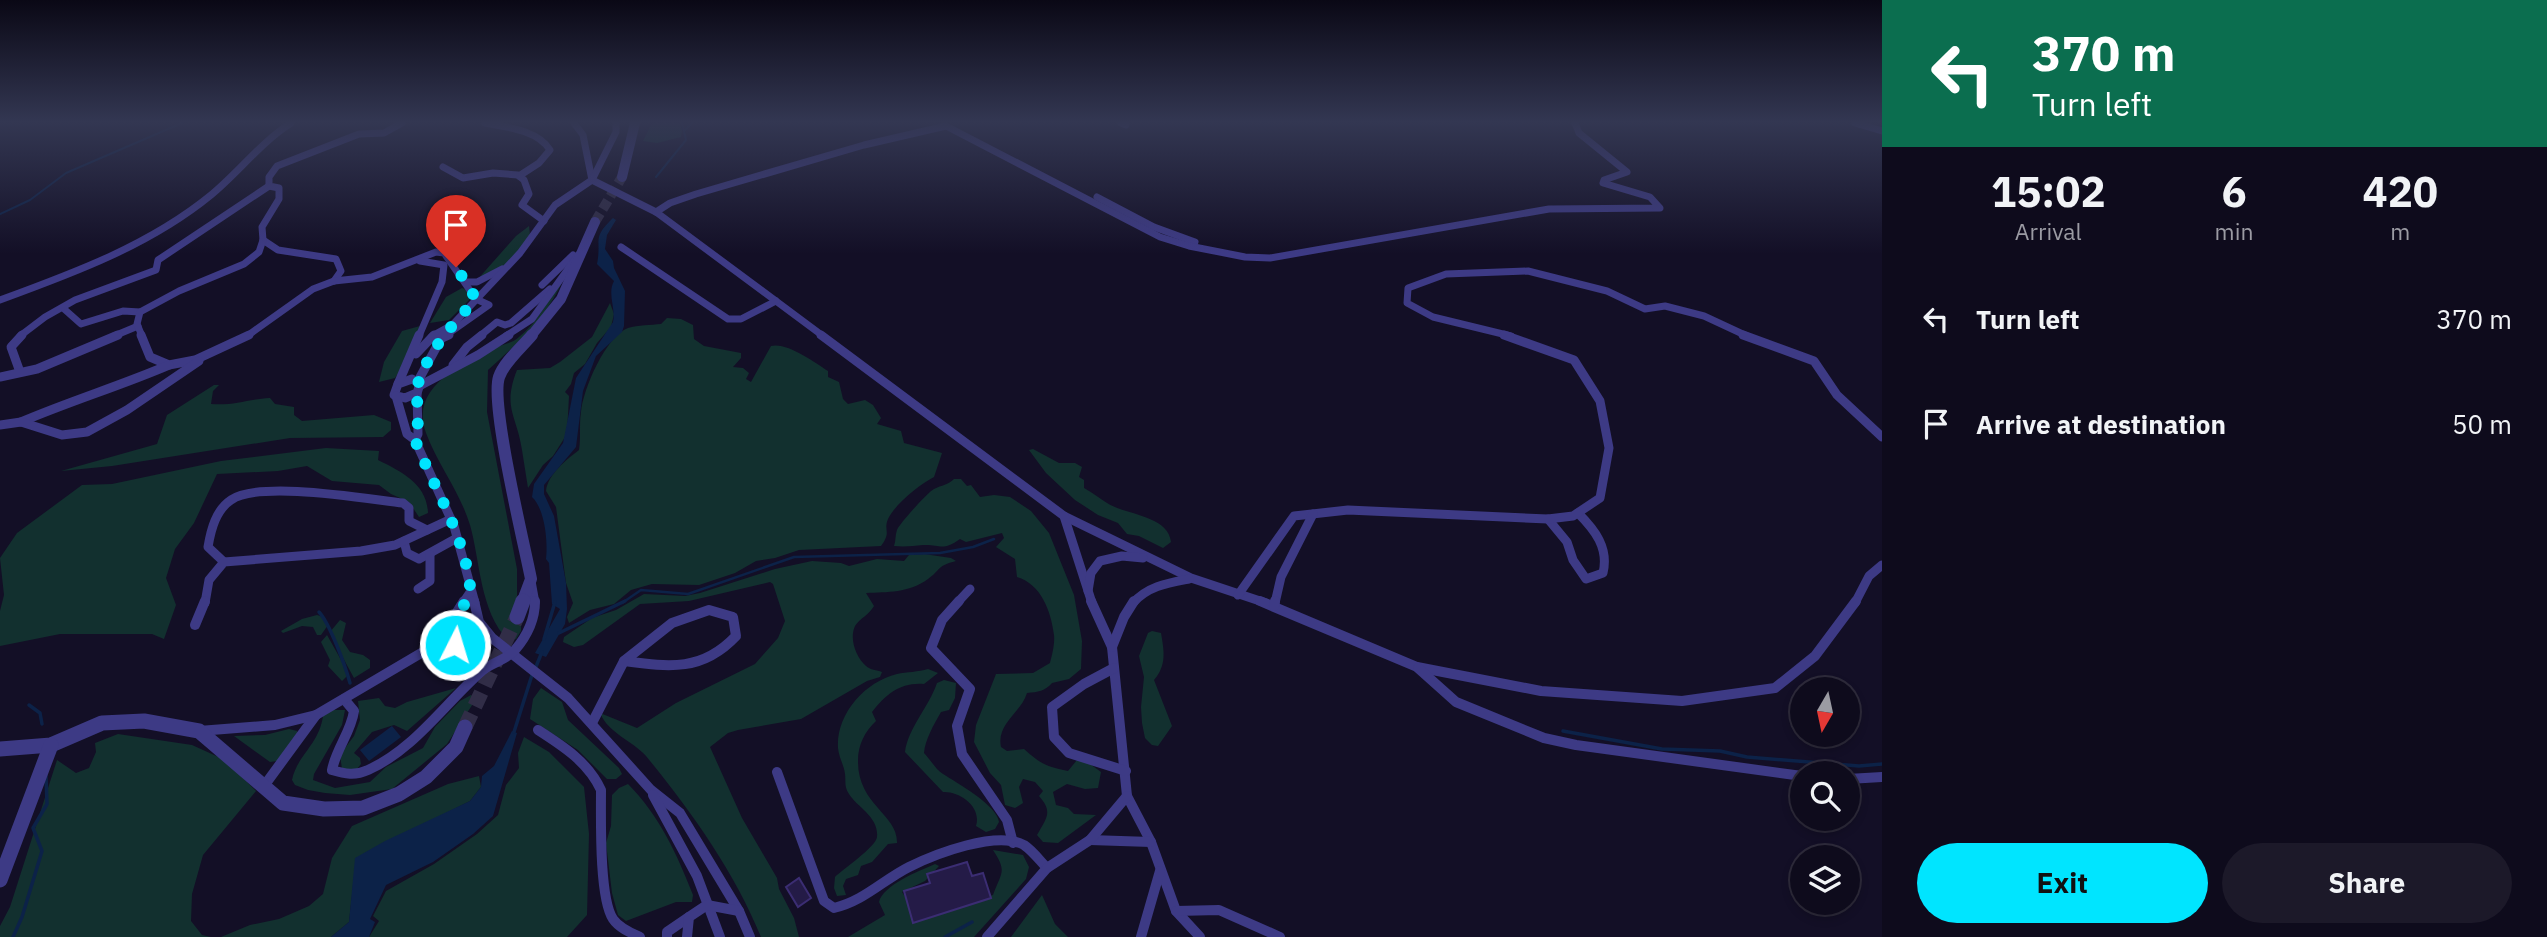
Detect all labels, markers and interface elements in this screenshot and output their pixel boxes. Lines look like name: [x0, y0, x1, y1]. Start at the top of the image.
text: 370 m: [2032, 21, 2176, 84]
icon: left: [1917, 28, 2008, 119]
text: Turn left: [2032, 83, 2152, 125]
text: 15:02: [1991, 164, 2106, 219]
text: 6: [2221, 164, 2247, 219]
text: 420: [2362, 164, 2438, 219]
pin: [426, 195, 486, 267]
icon: arrive: [437, 206, 475, 244]
text: Arrival: [2015, 216, 2082, 246]
text: min: [2215, 216, 2253, 246]
text: m: [2390, 216, 2410, 246]
icon: left: [1917, 300, 1955, 338]
text: Turn left: [1976, 302, 2079, 336]
text: 370 m: [2436, 302, 2512, 336]
icon: arrive: [1917, 405, 1955, 443]
text: Arrive at destination: [1976, 407, 2226, 441]
text: 50 m: [2452, 407, 2512, 441]
position arrow: [418, 608, 492, 682]
north arrow: [1790, 677, 1860, 747]
map controls: [1790, 677, 1860, 915]
button: search: [1790, 761, 1860, 831]
button: Exit: [1917, 843, 2208, 923]
button: Share: [2222, 843, 2512, 923]
button: layers: [1790, 845, 1860, 915]

